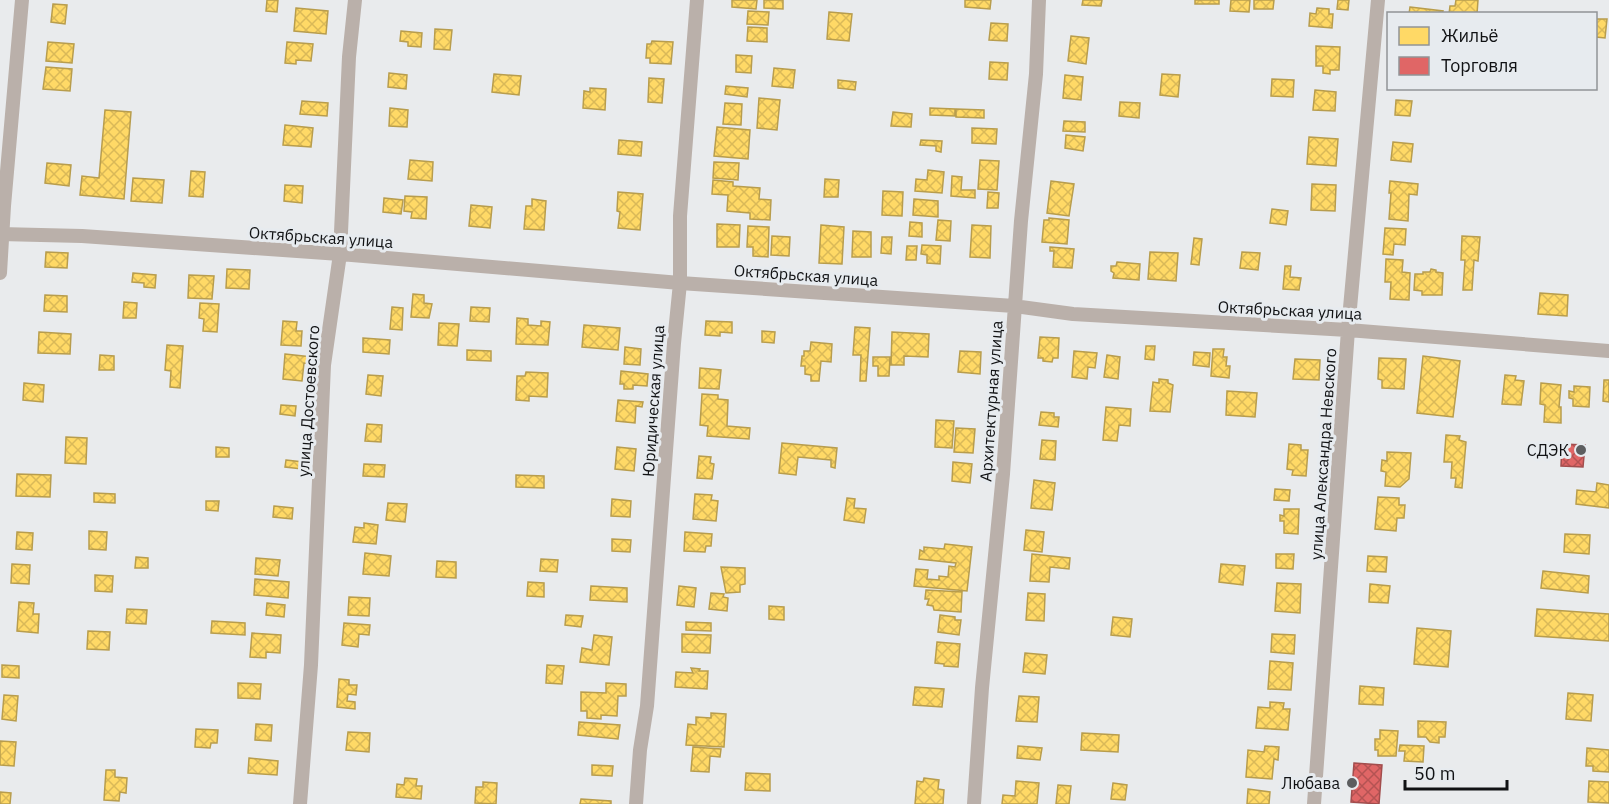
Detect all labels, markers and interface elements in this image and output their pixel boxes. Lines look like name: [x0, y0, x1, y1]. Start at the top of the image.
legend: [1387, 12, 1597, 90]
text: Жильё: [1441, 24, 1499, 47]
text: Торговля: [1441, 54, 1518, 77]
street label: Октябрьская улица: [248, 222, 394, 252]
street label: Октябрьская улица: [733, 260, 879, 290]
street label: Октябрьская улица: [1217, 296, 1363, 324]
street label: Архитектурная улица: [975, 319, 1007, 482]
street label: Юридическая улица: [638, 324, 668, 478]
street label: улица Достоевского: [293, 325, 323, 477]
street label: улица Александра Невского: [1306, 347, 1340, 561]
place label: СДЭК: [1527, 440, 1569, 460]
marker: СДЭК: [1574, 443, 1588, 457]
scale bar: [1405, 753, 1507, 791]
text: 50 m: [1414, 762, 1456, 785]
place label: Любава: [1282, 773, 1340, 793]
marker: Любава: [1345, 776, 1359, 790]

